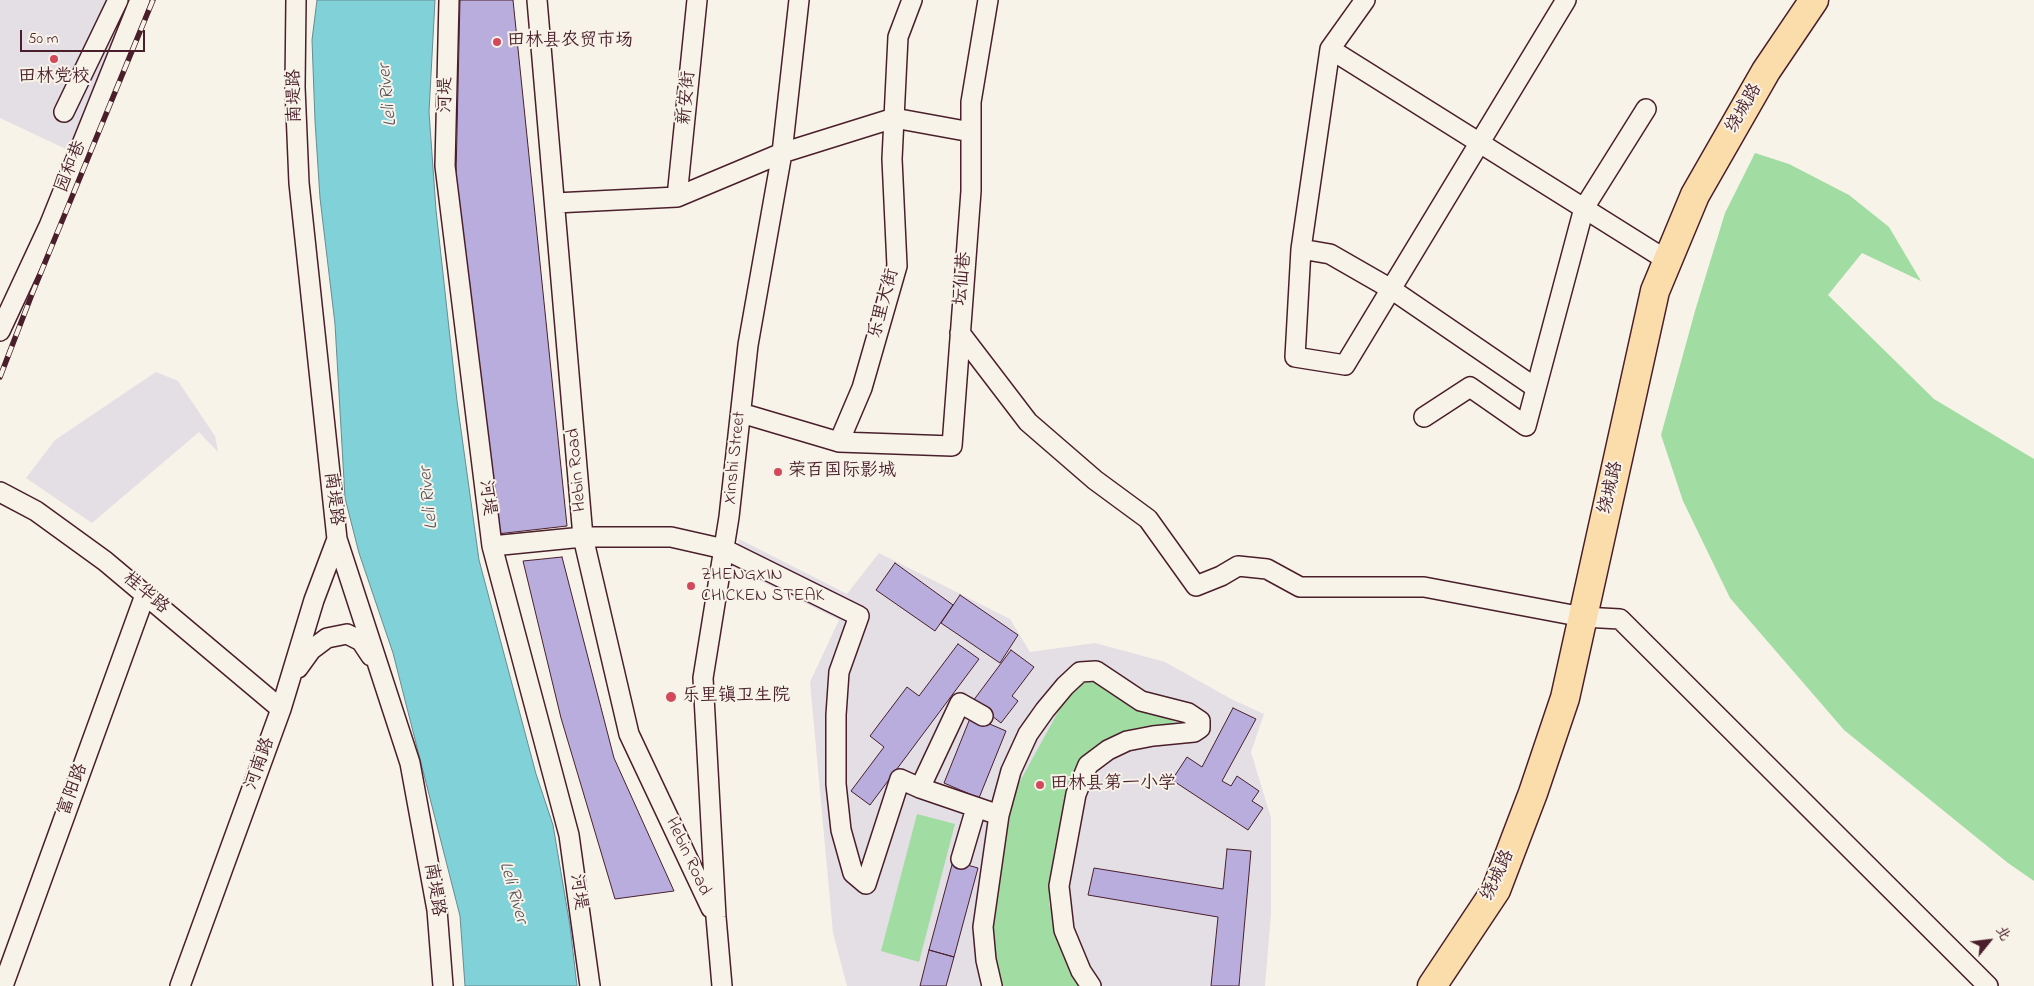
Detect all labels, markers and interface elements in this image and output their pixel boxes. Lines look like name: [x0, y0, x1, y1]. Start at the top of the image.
scale bar: [22, 20, 148, 52]
text: 50 m: [28, 28, 58, 50]
place label: 田林县农贸市场: [507, 31, 633, 53]
marker: 田林县农贸市场: [491, 36, 503, 48]
marker: 田林党校: [48, 53, 60, 65]
water label: Leli River: [374, 62, 404, 128]
place label: 田林党校: [18, 67, 90, 89]
street label: 南堤路: [285, 69, 307, 123]
street label: 新安街: [675, 70, 701, 126]
street label: 河堤: [436, 77, 458, 113]
street label: 绕城路: [1722, 80, 1768, 138]
street label: 园和巷: [52, 138, 92, 196]
street label: 坛仙巷: [951, 251, 977, 307]
street label: 乐里大街: [865, 266, 905, 342]
street label: Xinshi Street: [720, 410, 752, 506]
street label: Hebin Road: [564, 427, 592, 513]
street label: 绕城路: [1595, 459, 1629, 517]
place label: 荣百国际影城: [788, 461, 896, 483]
water label: Leli River: [415, 465, 445, 531]
marker: 荣百国际影城: [772, 466, 784, 478]
street label: 南堤路: [318, 471, 346, 527]
street label: 河堤: [473, 479, 499, 517]
place label: ZHENGXIN CHICKEN STEAK: [701, 565, 824, 608]
street label: 桂华路: [117, 568, 173, 620]
marker: ZHENGXIN CHICKEN STEAK: [685, 580, 697, 592]
place label: 乐里镇卫生院: [682, 686, 790, 708]
marker: 乐里镇卫生院: [664, 690, 678, 704]
street label: 河南路: [242, 735, 280, 793]
street label: 富阳路: [55, 761, 93, 819]
place label: 田林县第一小学: [1050, 774, 1176, 796]
marker: 田林县第一小学: [1034, 779, 1046, 791]
street label: Hebin Road: [660, 814, 714, 900]
street label: 绕城路: [1478, 847, 1520, 905]
water label: Leli River: [492, 860, 532, 926]
street label: 南堤路: [418, 862, 448, 918]
street label: 河堤: [564, 873, 590, 911]
north arrow: [1964, 916, 2014, 966]
text: 北: [1990, 922, 2015, 945]

